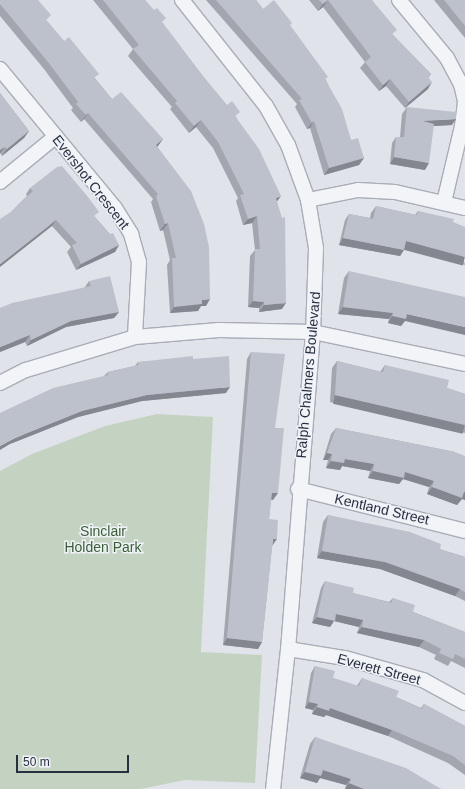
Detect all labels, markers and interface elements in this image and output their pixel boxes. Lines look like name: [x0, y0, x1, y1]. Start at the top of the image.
street label: Evershot Crescent: [49, 131, 133, 233]
street label: Ralph Chalmers Boulevard: [292, 291, 324, 459]
street label: Kentland Street: [333, 490, 431, 528]
park label: Sinclair Holden Park: [64, 523, 142, 556]
street label: Everett Street: [335, 650, 423, 688]
scale bar: [18, 747, 131, 773]
text: 50 m: [23, 755, 50, 769]

